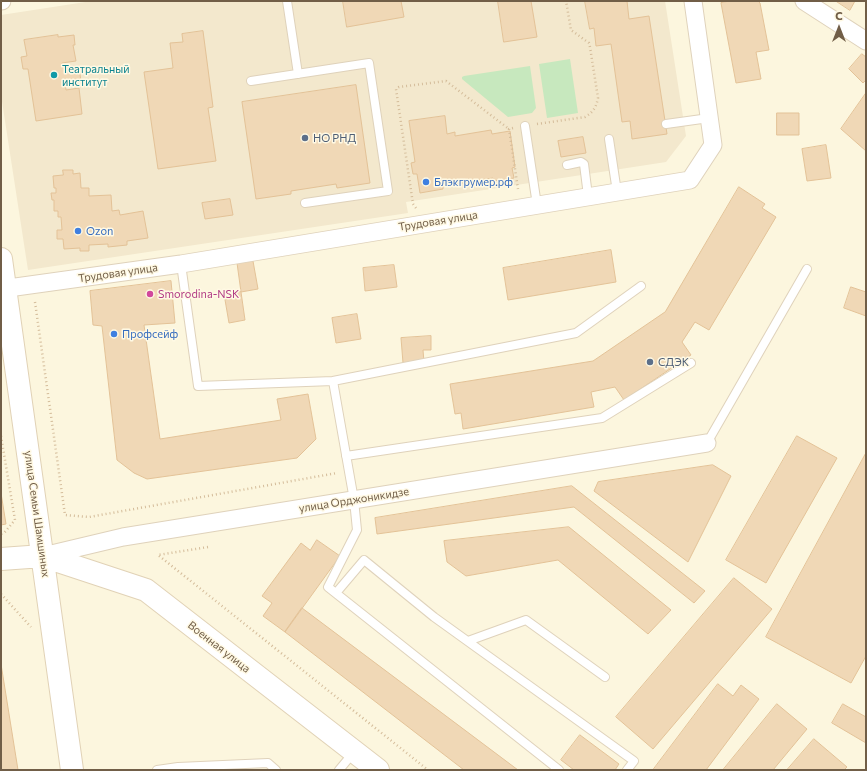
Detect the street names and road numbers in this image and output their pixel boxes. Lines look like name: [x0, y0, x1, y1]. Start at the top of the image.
street label: Трудовая улица: [397, 208, 479, 234]
street label: Трудовая улица: [77, 261, 159, 285]
street label: улица Семьи Шамшиных: [22, 450, 52, 578]
street label: улица Орджоникидзе: [298, 485, 410, 515]
street label: Военная улица: [185, 618, 253, 676]

